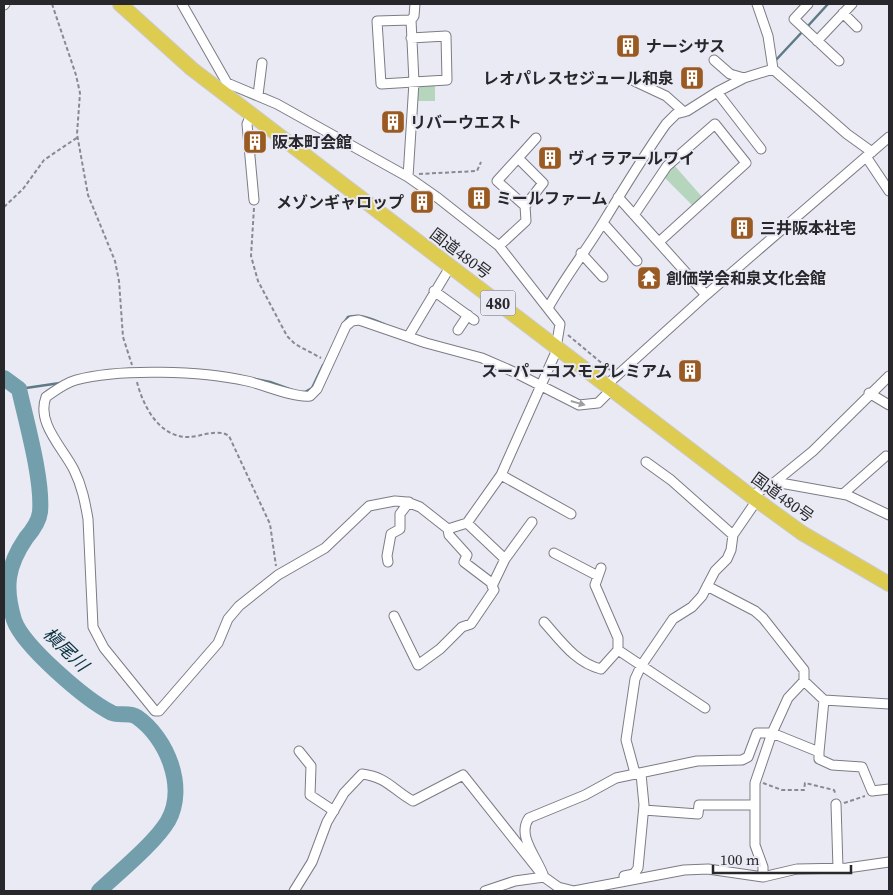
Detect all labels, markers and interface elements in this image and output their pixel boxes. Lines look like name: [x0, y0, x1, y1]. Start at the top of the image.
building icon: ナーシサス: [615, 33, 641, 59]
place label: ナーシサス: [646, 35, 725, 57]
building icon: レオパレスセジュール和泉: [679, 65, 705, 91]
place label: レオパレスセジュール和泉: [483, 67, 674, 89]
building icon: リバーウエスト: [380, 109, 406, 135]
place label: リバーウエスト: [410, 111, 522, 133]
building icon: 阪本町会館: [242, 129, 268, 155]
place label: 阪本町会館: [272, 131, 352, 153]
building icon: ヴィラアールワイ: [537, 145, 563, 171]
place label: ヴィラアールワイ: [568, 147, 695, 169]
building icon: ミールファーム: [466, 185, 492, 211]
place label: ミールファーム: [496, 187, 608, 209]
building icon: メゾンギャロップ: [409, 189, 435, 215]
place label: メゾンギャロップ: [276, 191, 404, 213]
building icon: 三井阪本社宅: [729, 215, 755, 241]
place label: 三井阪本社宅: [760, 217, 856, 239]
street label: 国道480号: [426, 223, 496, 283]
temple icon: 創価学会和泉文化会館: [636, 265, 662, 291]
place label: 創価学会和泉文化会館: [666, 267, 826, 289]
road number: 480: [480, 290, 516, 316]
building icon: スーパーコスモプレミアム: [677, 358, 703, 384]
place label: スーパーコスモプレミアム: [481, 360, 672, 382]
one-way arrow: [571, 399, 586, 407]
street label: 国道480号: [747, 467, 819, 527]
water label: 槇尾川: [38, 621, 96, 678]
scale bar: [713, 842, 850, 874]
text: 100 m: [720, 849, 760, 870]

